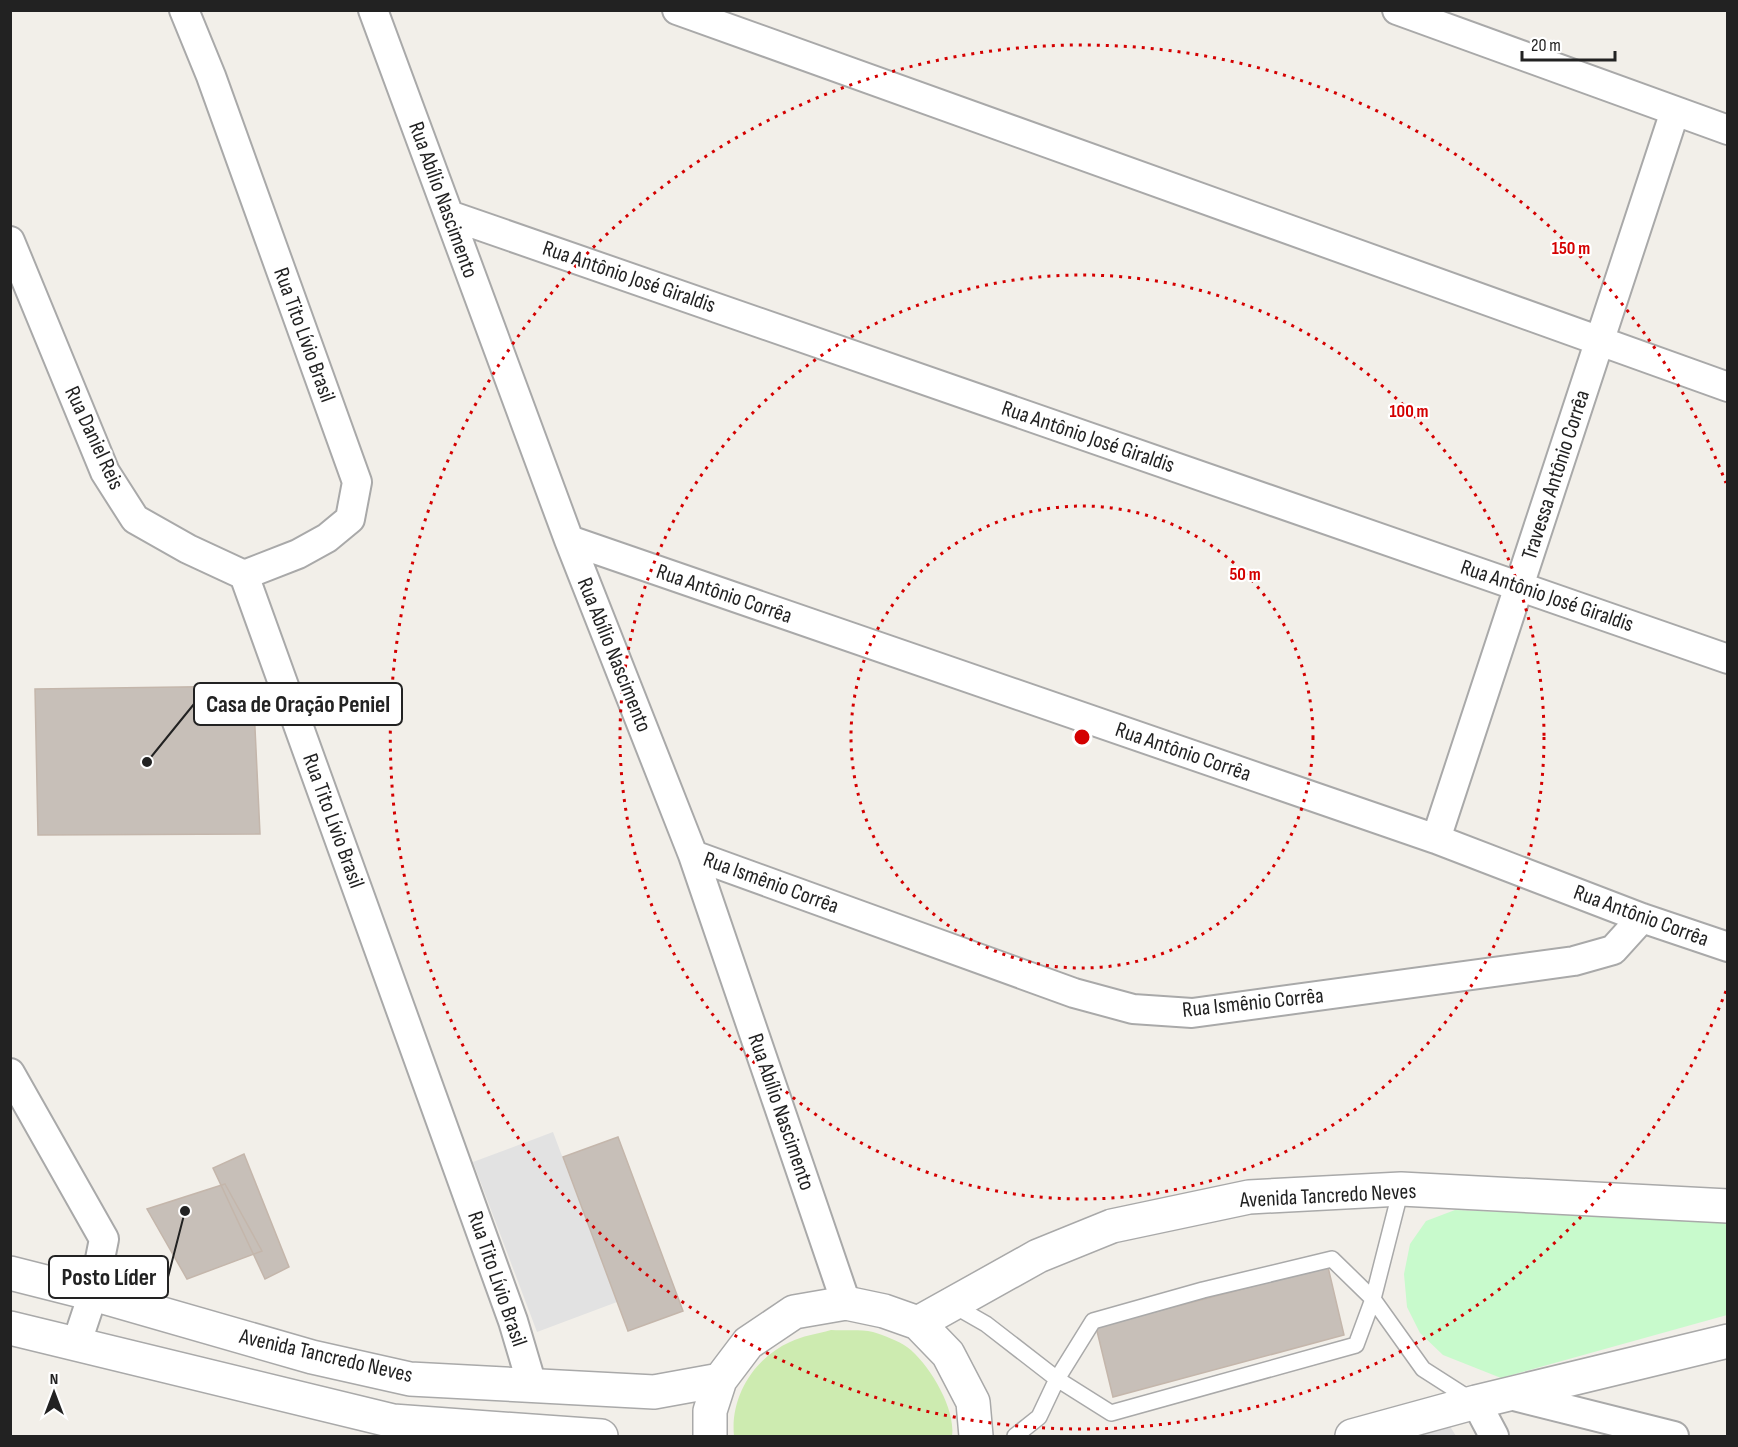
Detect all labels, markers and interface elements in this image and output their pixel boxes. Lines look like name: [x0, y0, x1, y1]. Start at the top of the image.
scale bar: [1522, 24, 1615, 62]
text: 20 m: [1531, 35, 1561, 56]
street label: Rua Abílio Nascimento: [402, 118, 484, 282]
street label: Rua Antônio José Giraldis: [539, 235, 719, 319]
text: 150 m: [1552, 238, 1590, 259]
street label: Rua Tito Lívio Brasil: [267, 264, 341, 406]
street label: Rua Daniel Reis: [58, 382, 130, 494]
street label: Travessa Antônio Corrêa: [1516, 387, 1596, 563]
street label: Rua Antônio José Giraldis: [998, 395, 1178, 479]
text: 100 m: [1390, 401, 1429, 422]
street label: Rua Antônio José Giraldis: [1457, 554, 1637, 638]
street label: Rua Antônio Corrêa: [653, 558, 795, 630]
text: 50 m: [1229, 564, 1261, 585]
street label: Rua Abílio Nascimento: [571, 574, 657, 736]
callout: Casa de Oração Peniel: [194, 683, 402, 725]
text: Casa de Oração Peniel: [206, 690, 390, 719]
street label: Rua Antônio Corrêa: [1112, 716, 1254, 788]
centre of rings: [1072, 727, 1092, 747]
street label: Rua Tito Lívio Brasil: [296, 750, 370, 892]
street label: Rua Ismênio Corrêa: [700, 846, 842, 920]
street label: Rua Antônio Corrêa: [1570, 879, 1712, 953]
street label: Rua Ismênio Corrêa: [1181, 982, 1325, 1024]
street label: Rua Abílio Nascimento: [742, 1030, 820, 1194]
street label: Avenida Tancredo Neves: [1238, 1178, 1417, 1214]
street label: Rua Tito Lívio Brasil: [461, 1208, 533, 1350]
callout: Posto Líder: [49, 1256, 168, 1298]
text: Posto Líder: [62, 1263, 157, 1292]
street label: Avenida Tancredo Neves: [236, 1323, 415, 1389]
north arrow: [24, 1363, 84, 1423]
text: N: [50, 1370, 58, 1389]

